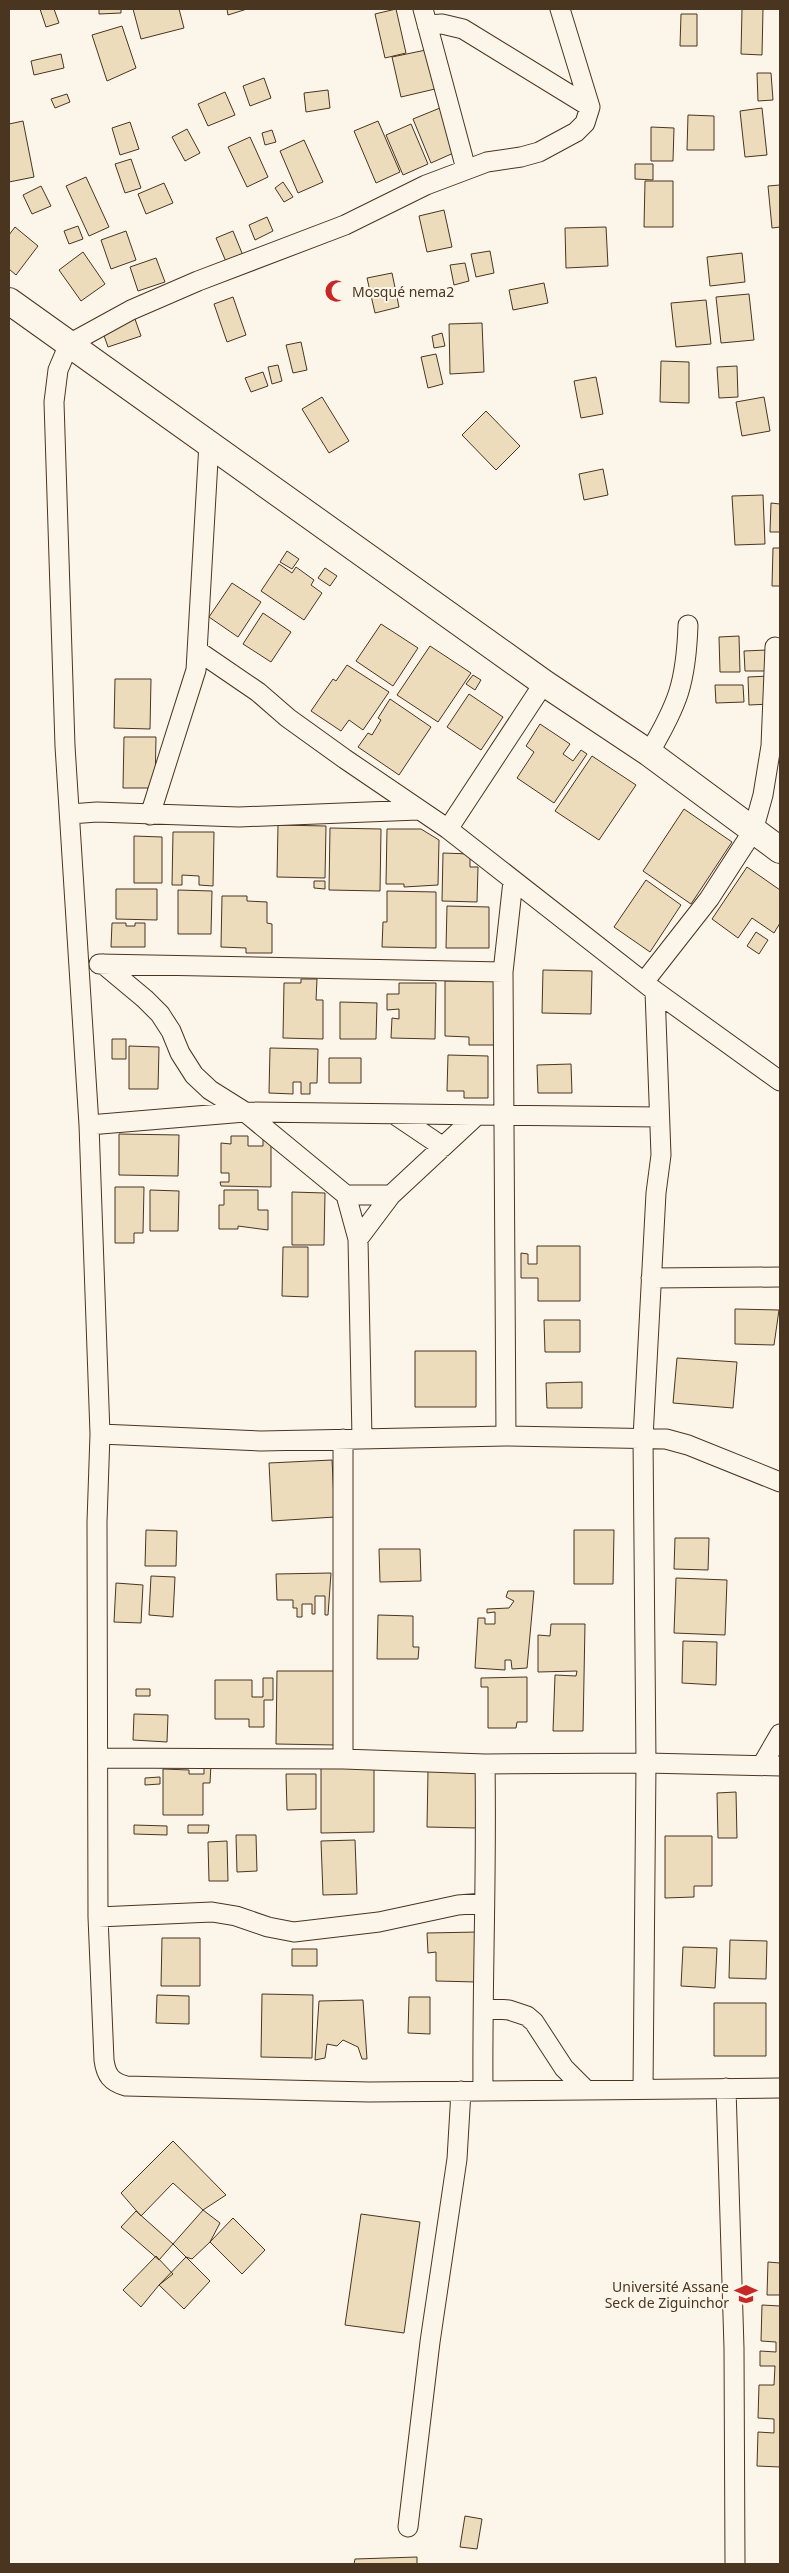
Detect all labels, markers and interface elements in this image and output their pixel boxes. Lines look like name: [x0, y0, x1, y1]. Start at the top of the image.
mosque icon: Mosqué nema2: [323, 278, 349, 304]
place label: Mosqué nema2: [352, 282, 454, 301]
place label: Université Assane Seck de Ziguinchor: [605, 2277, 729, 2312]
school or university icon: Université Assane Seck de Ziguinchor: [733, 2281, 759, 2307]

